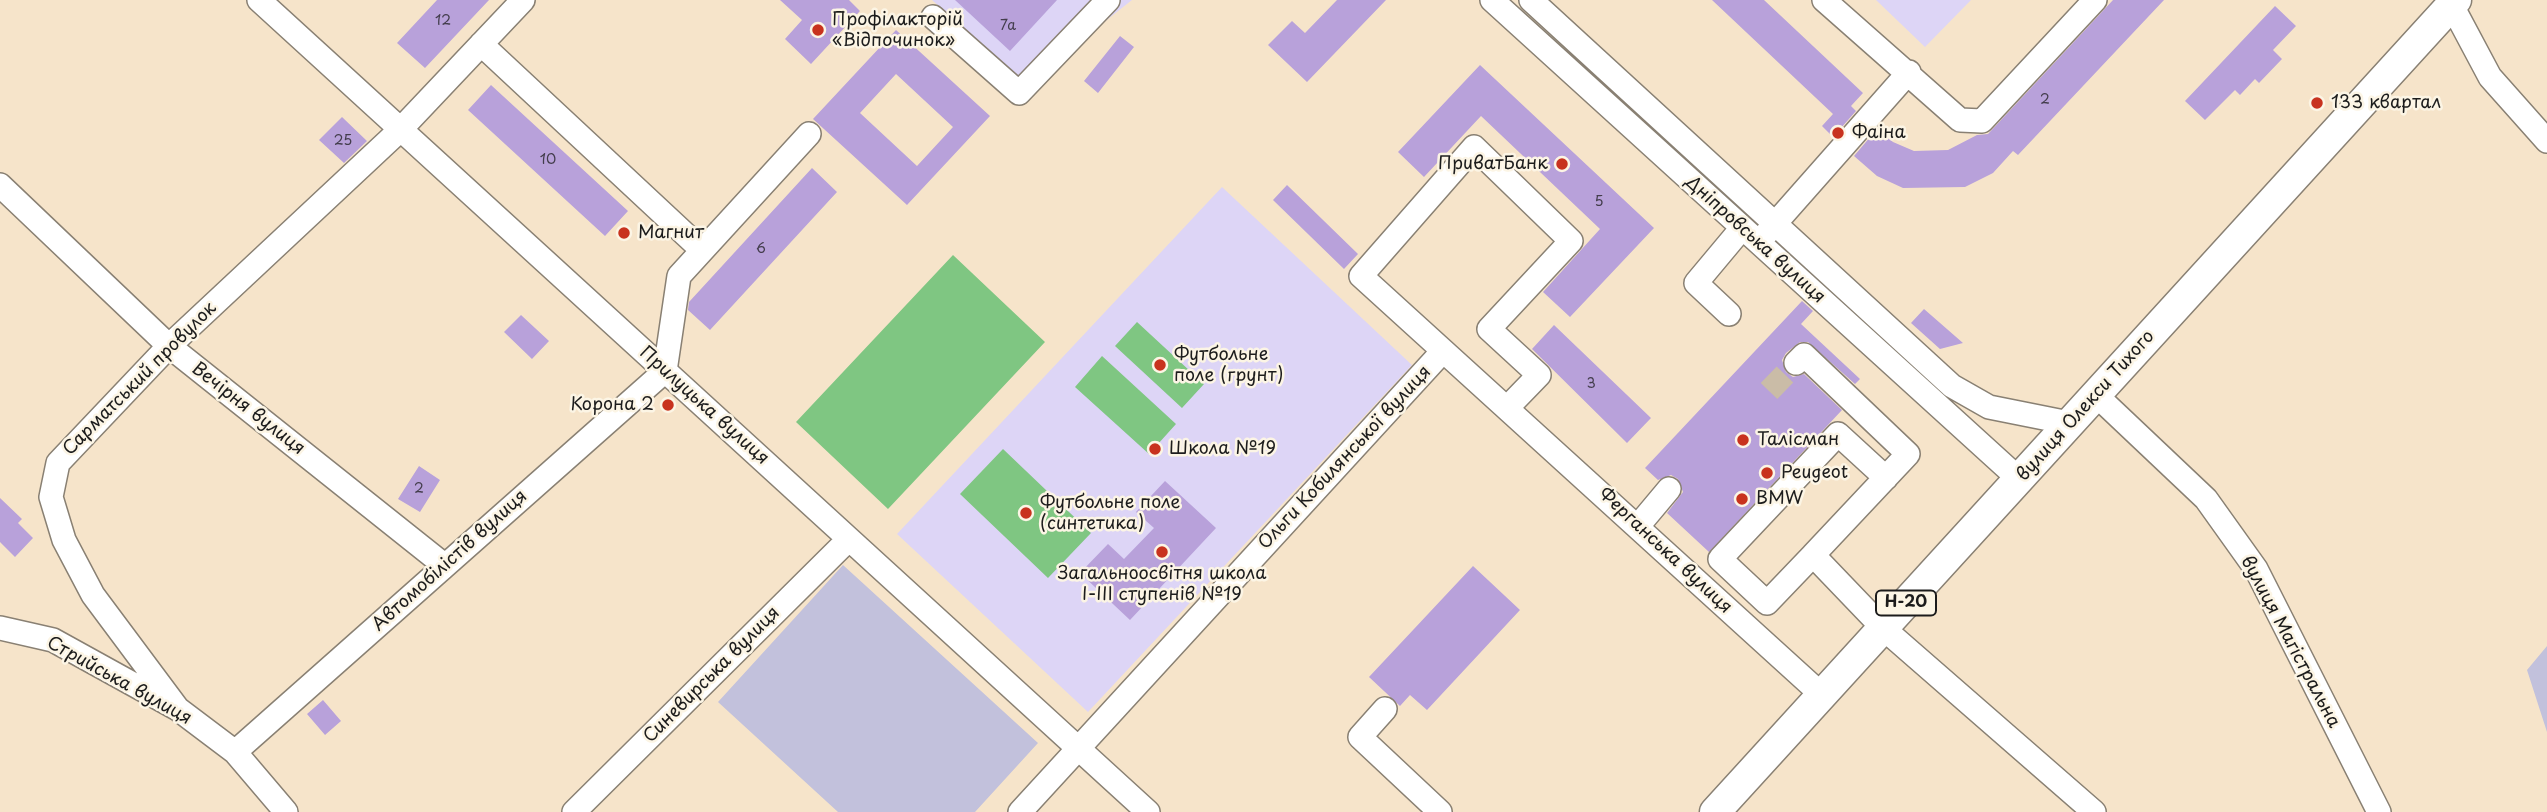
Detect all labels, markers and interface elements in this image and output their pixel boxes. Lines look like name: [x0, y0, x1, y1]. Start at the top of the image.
place label: Профілакторій «Відпочинок»: [832, 9, 963, 52]
house number: 12: [435, 13, 451, 29]
house number: 7а: [1000, 18, 1016, 34]
marker: Профілакторій «Відпочинок»: [810, 22, 826, 38]
house number: 2: [2040, 92, 2050, 108]
place label: 133 квартал: [2331, 92, 2441, 114]
marker: 133 квартал: [2309, 95, 2325, 111]
place label: Фаіна: [1852, 122, 1906, 144]
marker: Фаіна: [1830, 125, 1846, 141]
house number: 25: [334, 133, 352, 149]
house number: 10: [540, 152, 556, 168]
place label: ПриватБанк: [1438, 153, 1548, 175]
marker: ПриватБанк: [1554, 156, 1570, 172]
street label: Дніпровська вулиця: [1681, 172, 1829, 308]
house number: 5: [1594, 194, 1604, 210]
place label: Магнит: [638, 222, 704, 244]
marker: Магнит: [616, 225, 632, 241]
house number: 6: [756, 241, 766, 257]
street label: Сарматський провулок: [59, 298, 221, 460]
street label: вулиця Олекси Тихого: [2013, 326, 2159, 486]
street label: Прилуцька вулиця: [635, 342, 773, 470]
place label: Футбольне поле (грунт): [1174, 344, 1283, 386]
marker: Футбольне поле (грунт): [1152, 357, 1168, 373]
street label: Вечірня вулиця: [187, 358, 309, 460]
street label: Ольги Кобилянської вулиця: [1254, 362, 1436, 554]
house number: 3: [1586, 376, 1596, 392]
place label: Корона 2: [570, 394, 654, 416]
marker: Корона 2: [660, 397, 676, 413]
place label: Талісман: [1757, 429, 1839, 451]
marker: Талісман: [1735, 432, 1751, 448]
place label: Школа №19: [1169, 438, 1276, 460]
marker: Школа №19: [1147, 441, 1163, 457]
place label: Peugeot: [1781, 462, 1848, 484]
marker: Peugeot: [1759, 465, 1775, 481]
house number: 2: [414, 481, 424, 497]
street label: Ферганська вулиця: [1594, 484, 1736, 618]
street label: Автомобілістів вулиця: [368, 486, 532, 636]
place label: BMW: [1756, 488, 1803, 510]
marker: BMW: [1734, 491, 1750, 507]
place label: Футбольне поле (синтетика): [1040, 492, 1180, 534]
marker: Футбольне поле (синтетика): [1018, 505, 1034, 521]
marker: Загальноосвітня школа І-ІІІ ступенів №19: [1154, 544, 1170, 560]
street label: вулиця Магістральна: [2236, 552, 2344, 732]
place label: Загальноосвітня школа І-ІІІ ступенів №19: [1058, 563, 1266, 606]
road number: Н-20: [1876, 590, 1936, 616]
street label: Синевирська вулиця: [639, 602, 785, 748]
street label: Стрийська вулиця: [43, 632, 195, 730]

